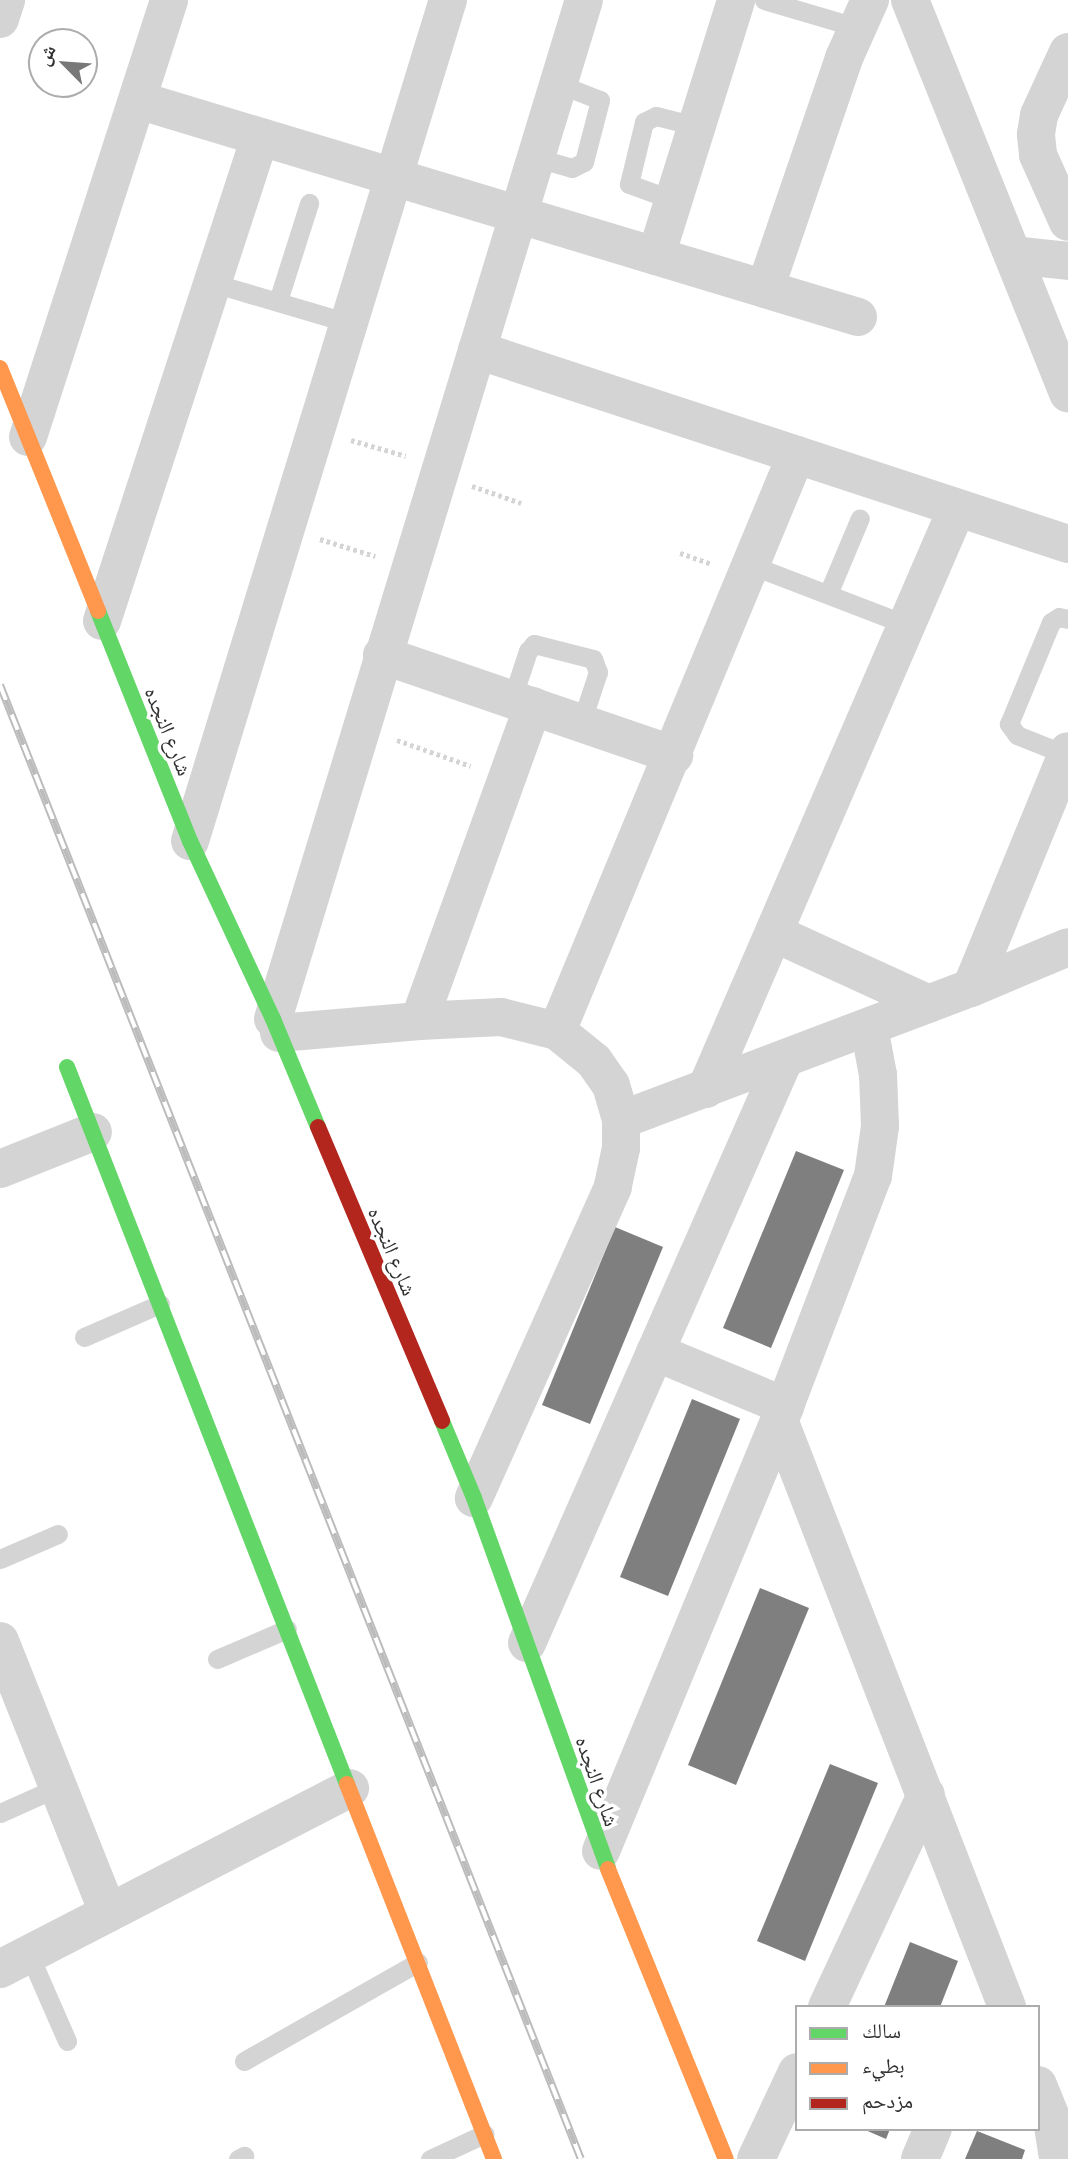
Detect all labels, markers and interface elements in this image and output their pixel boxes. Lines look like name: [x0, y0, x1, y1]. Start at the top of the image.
north arrow: [28, 28, 98, 98]
text: ش: [30, 40, 62, 70]
street label: شارع النجده: [140, 683, 198, 779]
street label: شارع النجده: [363, 1203, 423, 1299]
street label: شارع النجده: [571, 1733, 625, 1829]
legend: [795, 2005, 1040, 2131]
text: سالك: [862, 2016, 901, 2044]
text: بطيء: [862, 2051, 905, 2079]
text: مزدحم: [862, 2086, 913, 2114]

